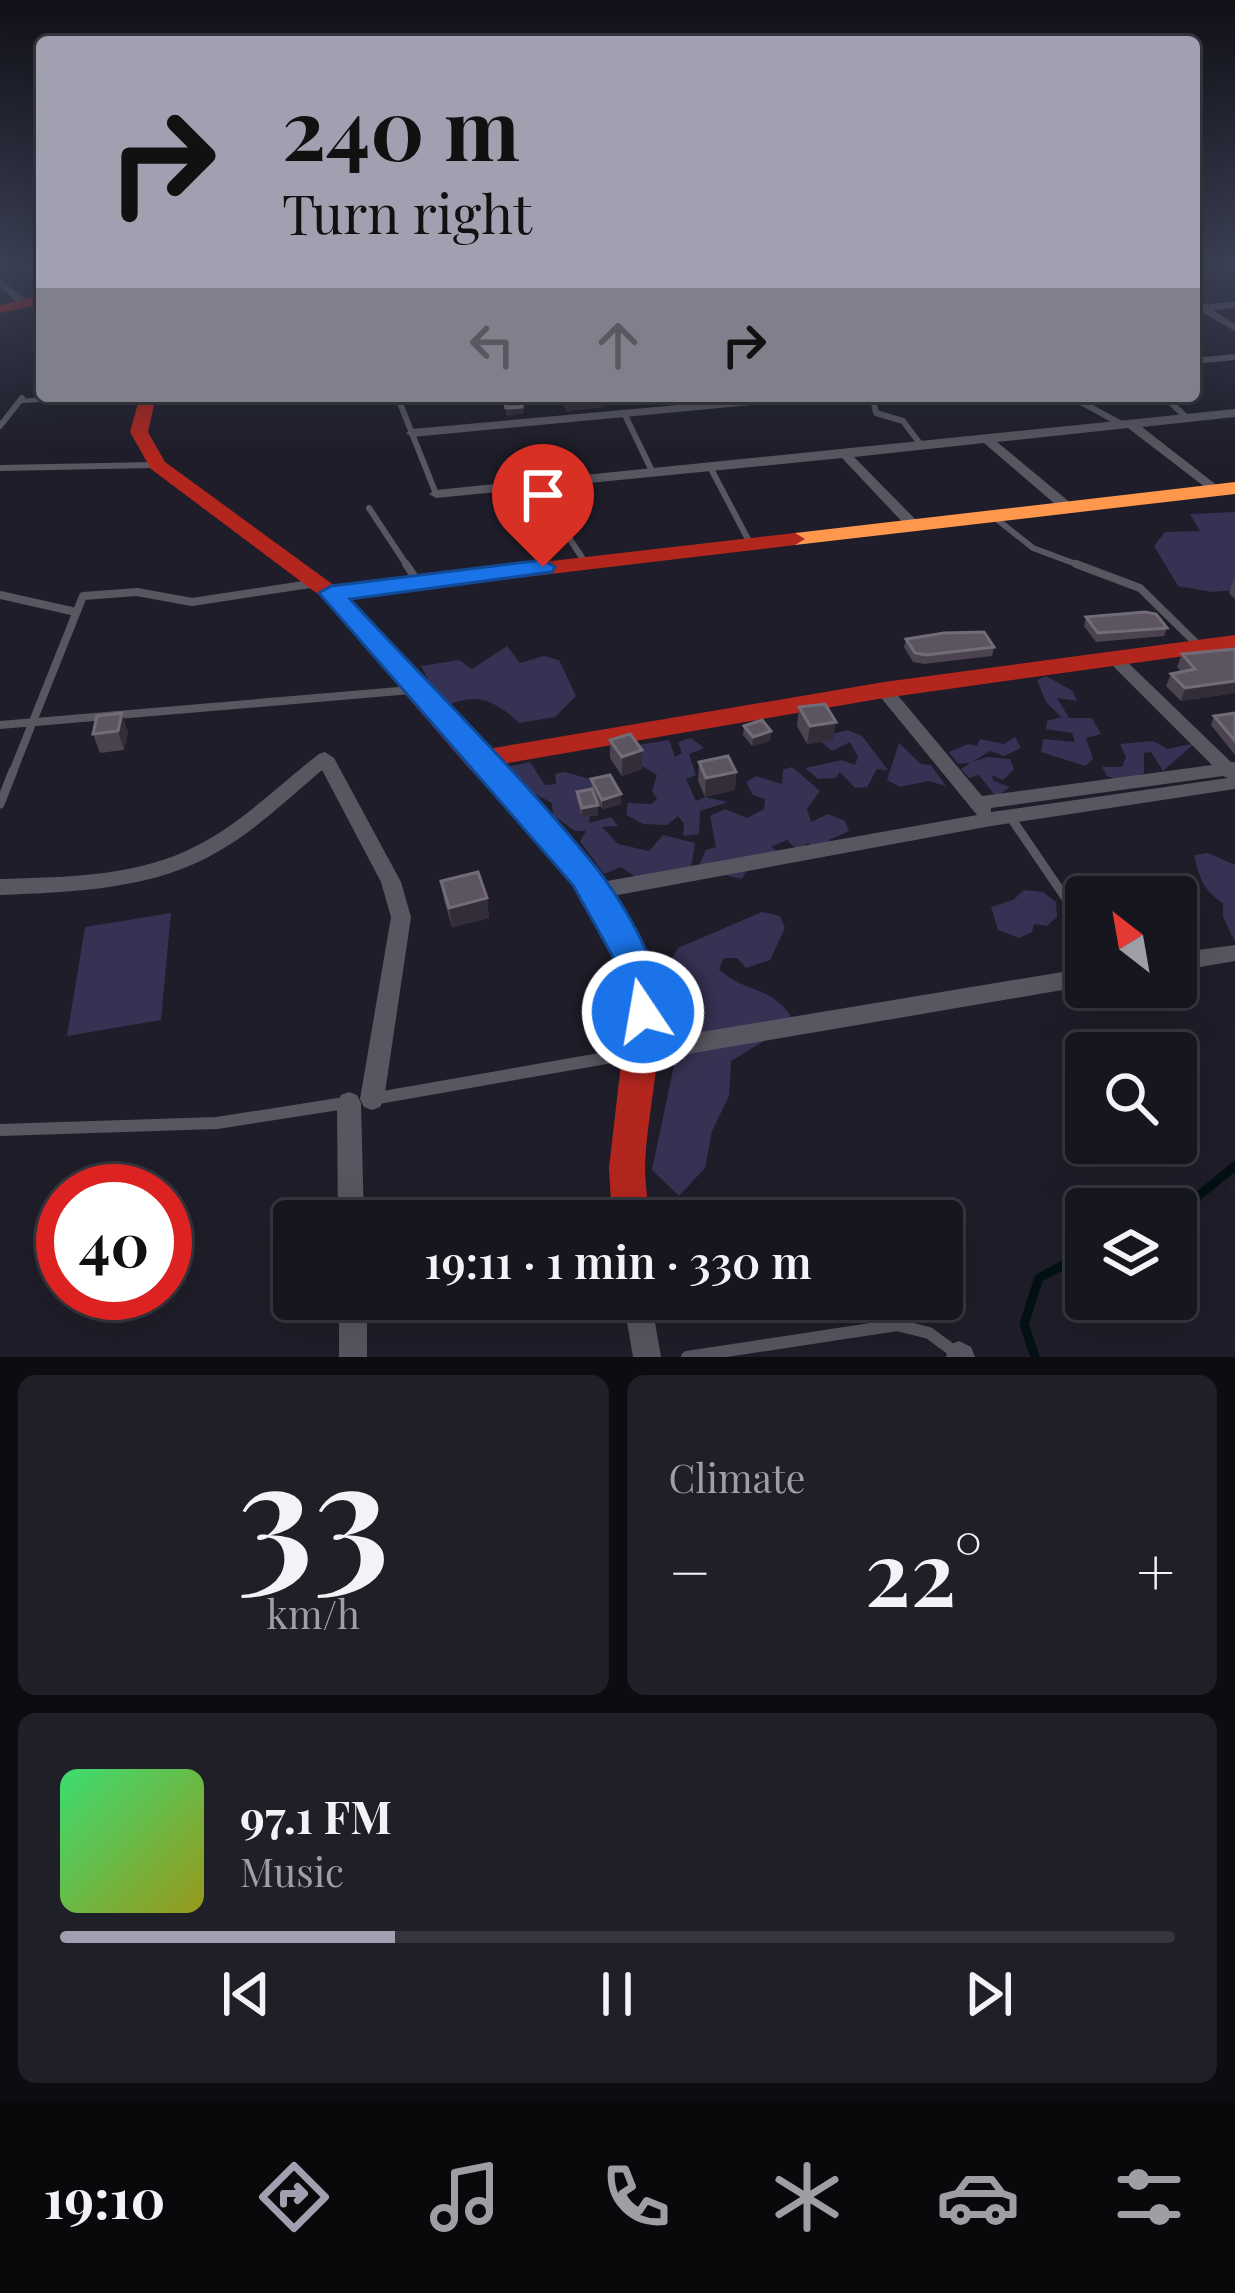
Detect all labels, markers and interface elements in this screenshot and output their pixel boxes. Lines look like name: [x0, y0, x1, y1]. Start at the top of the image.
text: 240 m: [282, 70, 520, 182]
icon: right: [84, 84, 240, 240]
text: Turn right: [282, 177, 532, 249]
icon: left: [459, 312, 525, 378]
icon: ahead: [585, 312, 651, 378]
icon: right: [711, 312, 777, 378]
pin: [492, 444, 594, 567]
icon: arrive: [510, 462, 576, 528]
north arrow: [1065, 876, 1197, 1008]
map controls: [1065, 876, 1197, 1320]
position arrow: [580, 949, 706, 1075]
button: search: [1065, 1032, 1197, 1164]
speed limit sign: 40: [36, 1164, 192, 1320]
button: layers: [1065, 1188, 1197, 1320]
text: 19:11 · 1 min · 330 m: [424, 1230, 812, 1290]
text: 33: [237, 1405, 389, 1613]
text: Climate: [669, 1451, 806, 1503]
text: 22°: [865, 1510, 983, 1630]
text: −: [669, 1526, 711, 1614]
text: +: [1136, 1526, 1175, 1614]
text: km/h: [266, 1587, 360, 1639]
text: 97.1 FM: [240, 1785, 392, 1845]
text: Music: [240, 1845, 344, 1897]
icon: previous: [213, 1961, 279, 2027]
icon: pause: [584, 1961, 650, 2027]
icon: next: [956, 1961, 1022, 2027]
icon: directions: [252, 2155, 336, 2239]
icon: music: [423, 2155, 507, 2239]
icon: phone: [594, 2155, 678, 2239]
icon: climate: [765, 2155, 849, 2239]
icon: car: [936, 2155, 1020, 2239]
icon: filters: [1107, 2155, 1191, 2239]
text: 19:10: [44, 2161, 165, 2233]

